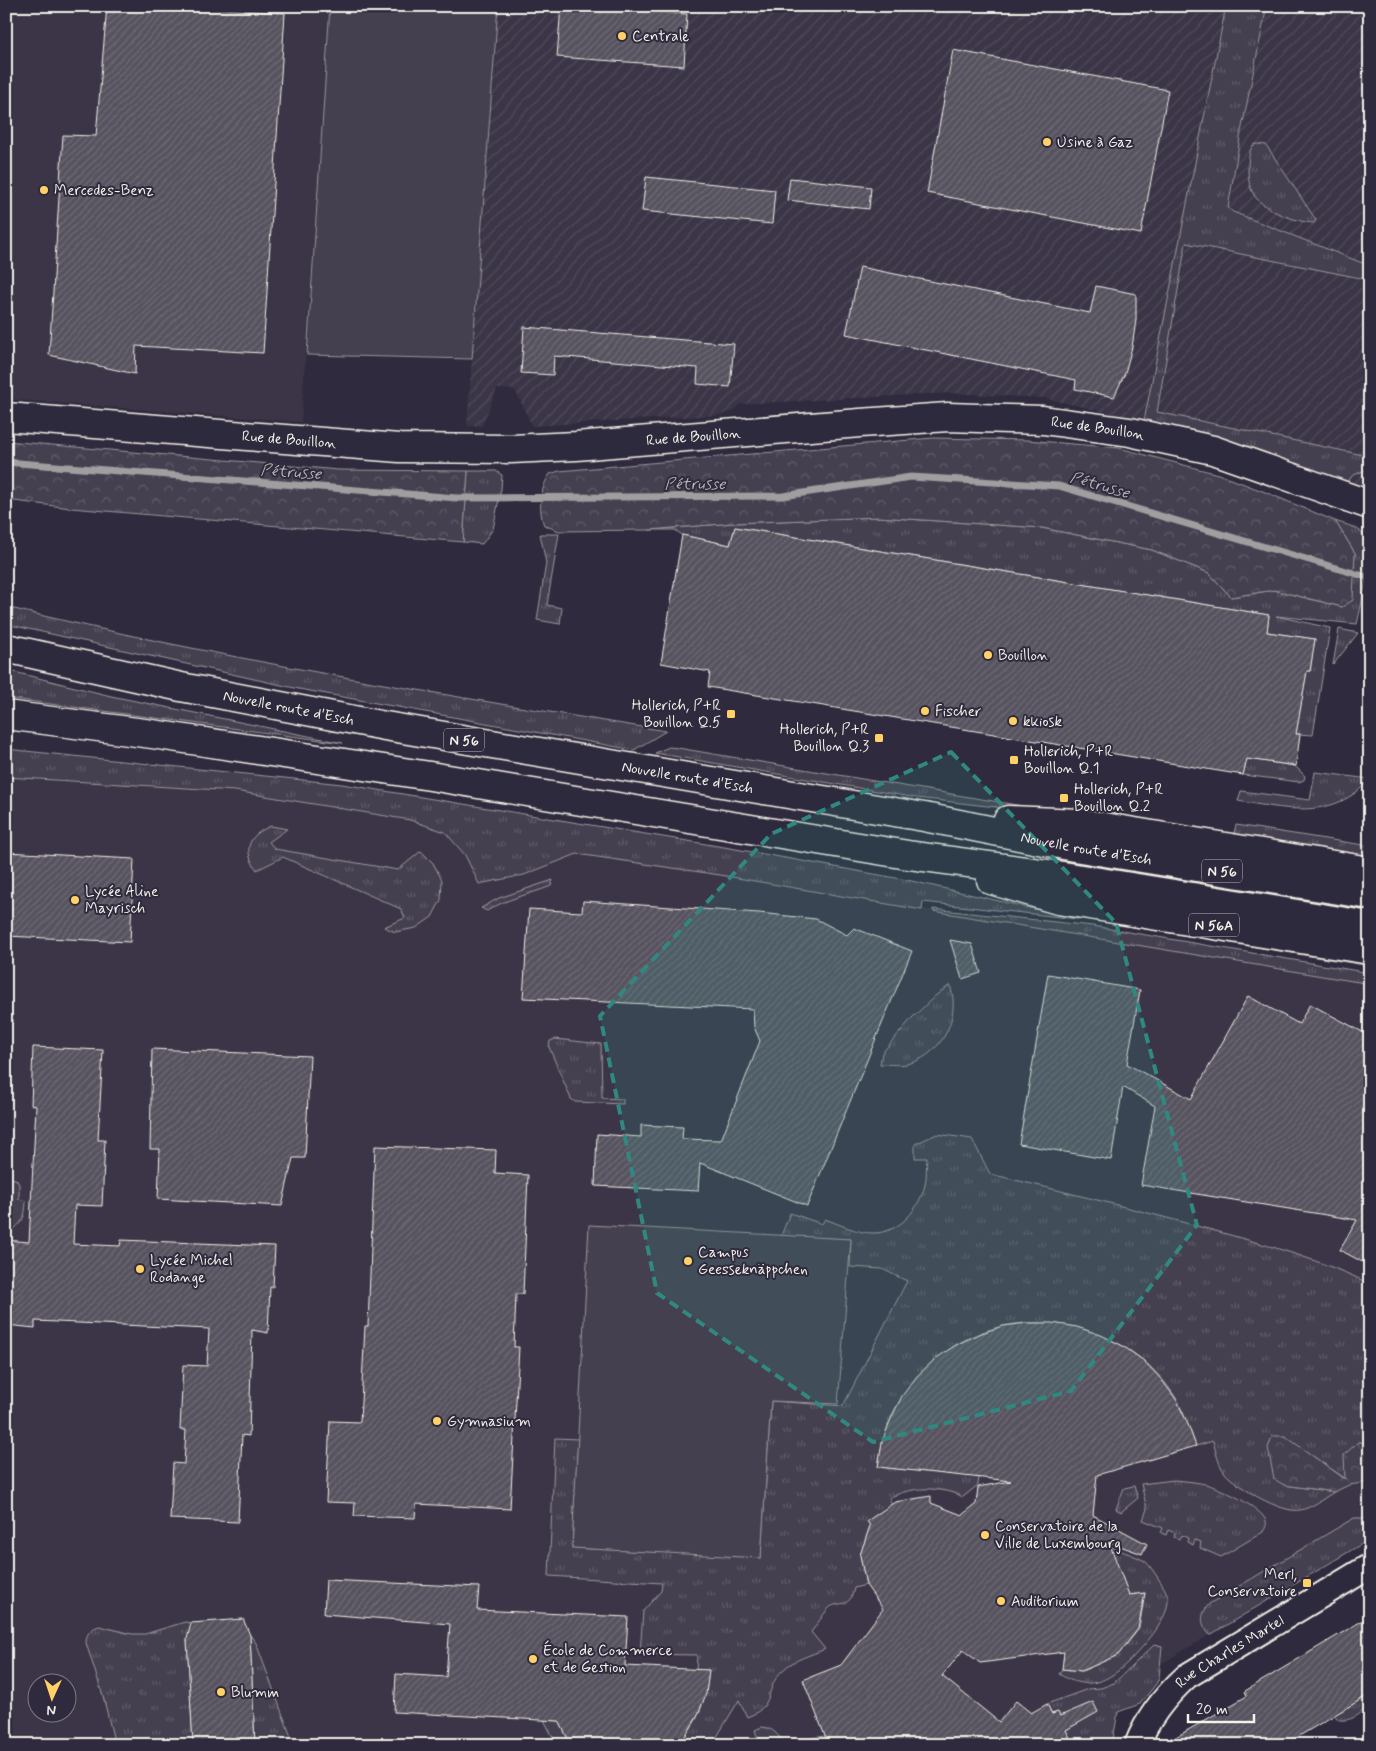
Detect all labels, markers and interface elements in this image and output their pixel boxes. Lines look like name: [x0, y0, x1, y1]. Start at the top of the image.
place label: Centrale: [632, 27, 689, 47]
marker: Centrale: [616, 30, 628, 42]
place label: Usine à Gaz: [1057, 133, 1133, 153]
marker: Usine à Gaz: [1041, 136, 1053, 148]
place label: Mercedes-Benz: [54, 181, 154, 201]
marker: Mercedes-Benz: [38, 184, 50, 196]
street label: Rue de Bouillon: [1050, 412, 1147, 446]
street label: Rue de Bouillon: [645, 424, 742, 451]
street label: Rue de Bouillon: [241, 427, 337, 454]
water label: Pétrusse: [260, 460, 323, 485]
water label: Pétrusse: [1067, 467, 1132, 504]
water label: Pétrusse: [665, 474, 726, 495]
place label: Bouillon: [998, 646, 1049, 666]
marker: Bouillon: [982, 649, 994, 661]
street label: Nouvelle route d'Esch: [221, 686, 356, 731]
place label: Hollerich, P+R Bouillon Q.5: [632, 696, 721, 733]
place label: Fischer: [935, 702, 981, 722]
marker: Fischer: [919, 705, 931, 717]
marker: Hollerich, P+R Bouillon Q.5: [725, 708, 737, 720]
place label: kkiosk: [1023, 712, 1062, 732]
marker: kkiosk: [1007, 715, 1019, 727]
place label: Hollerich, P+R Bouillon Q.3: [780, 720, 869, 757]
road number: N 56: [444, 728, 484, 752]
marker: Hollerich, P+R Bouillon Q.3: [873, 732, 885, 744]
place label: Hollerich, P+R Bouillon Q.1: [1024, 742, 1113, 779]
marker: Hollerich, P+R Bouillon Q.1: [1008, 754, 1020, 766]
street label: Nouvelle route d'Esch: [620, 757, 755, 799]
place label: Hollerich, P+R Bouillon Q.2: [1074, 780, 1163, 817]
marker: Hollerich, P+R Bouillon Q.2: [1058, 792, 1070, 804]
street label: Nouvelle route d'Esch: [1019, 828, 1154, 871]
road number: N 56: [1202, 859, 1242, 882]
place label: Lycée Aline Mayrisch: [85, 882, 159, 919]
marker: Lycée Aline Mayrisch: [69, 894, 81, 906]
road number: N 56A: [1189, 914, 1239, 936]
place label: Campus Geesseknäppchen: [698, 1243, 808, 1280]
place label: Lycée Michel Rodange: [150, 1251, 233, 1288]
marker: Campus Geesseknäppchen: [682, 1255, 694, 1267]
marker: Lycée Michel Rodange: [134, 1263, 146, 1275]
place label: Gymnasium: [447, 1412, 531, 1432]
marker: Gymnasium: [431, 1415, 443, 1427]
place label: Conservatoire de la Ville de Luxembourg: [995, 1517, 1121, 1554]
marker: Conservatoire de la Ville de Luxembourg: [979, 1529, 991, 1541]
place label: Merl, Conservatoire: [1207, 1565, 1297, 1602]
marker: Merl, Conservatoire: [1301, 1577, 1313, 1589]
place label: Auditorium: [1011, 1592, 1079, 1612]
marker: Auditorium: [995, 1595, 1007, 1607]
street label: Rue Charles Martel: [1171, 1611, 1288, 1693]
place label: École de Commerce et de Gestion: [543, 1640, 672, 1678]
marker: École de Commerce et de Gestion: [527, 1653, 539, 1665]
north arrow: [28, 1674, 78, 1724]
place label: Blumm: [231, 1683, 279, 1703]
marker: Blumm: [215, 1686, 227, 1698]
scale bar: [1188, 1691, 1255, 1723]
text: 20 m: [1196, 1700, 1228, 1720]
text: N: [46, 1701, 57, 1719]

